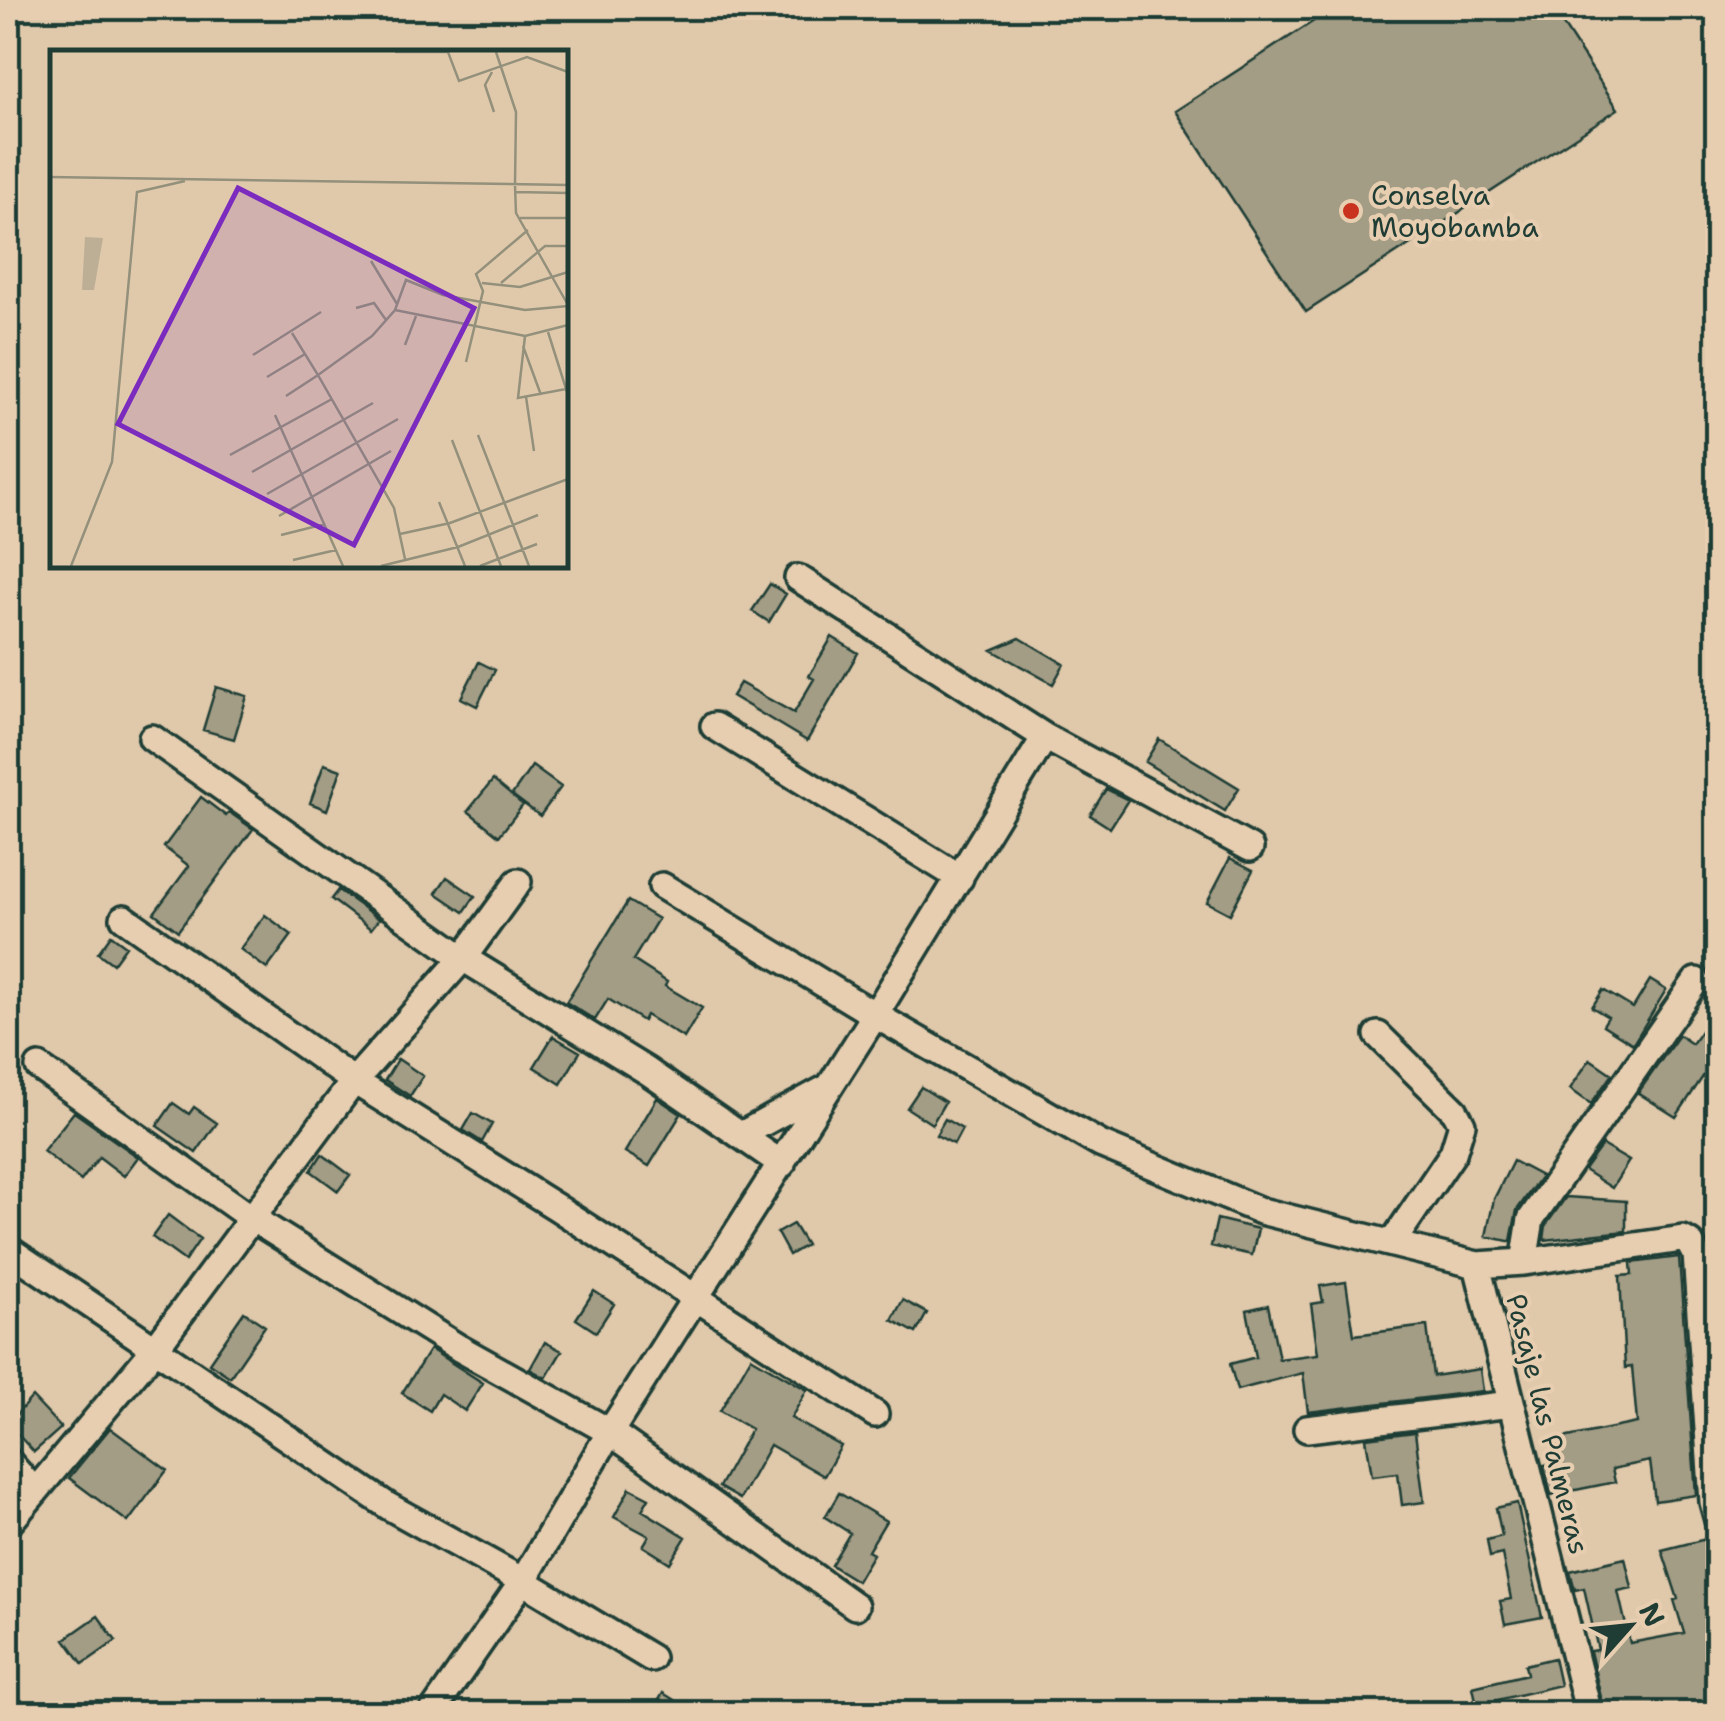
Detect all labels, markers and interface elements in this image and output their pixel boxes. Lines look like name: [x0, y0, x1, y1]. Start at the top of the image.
inset map: [50, 50, 568, 568]
place label: Conselva Moyobamba: [1371, 176, 1539, 246]
marker: Conselva Moyobamba: [1340, 200, 1362, 222]
street label: Pasaje las Palmeras: [1497, 1290, 1599, 1558]
north arrow: [1580, 1576, 1680, 1676]
text: N: [1630, 1596, 1674, 1633]

